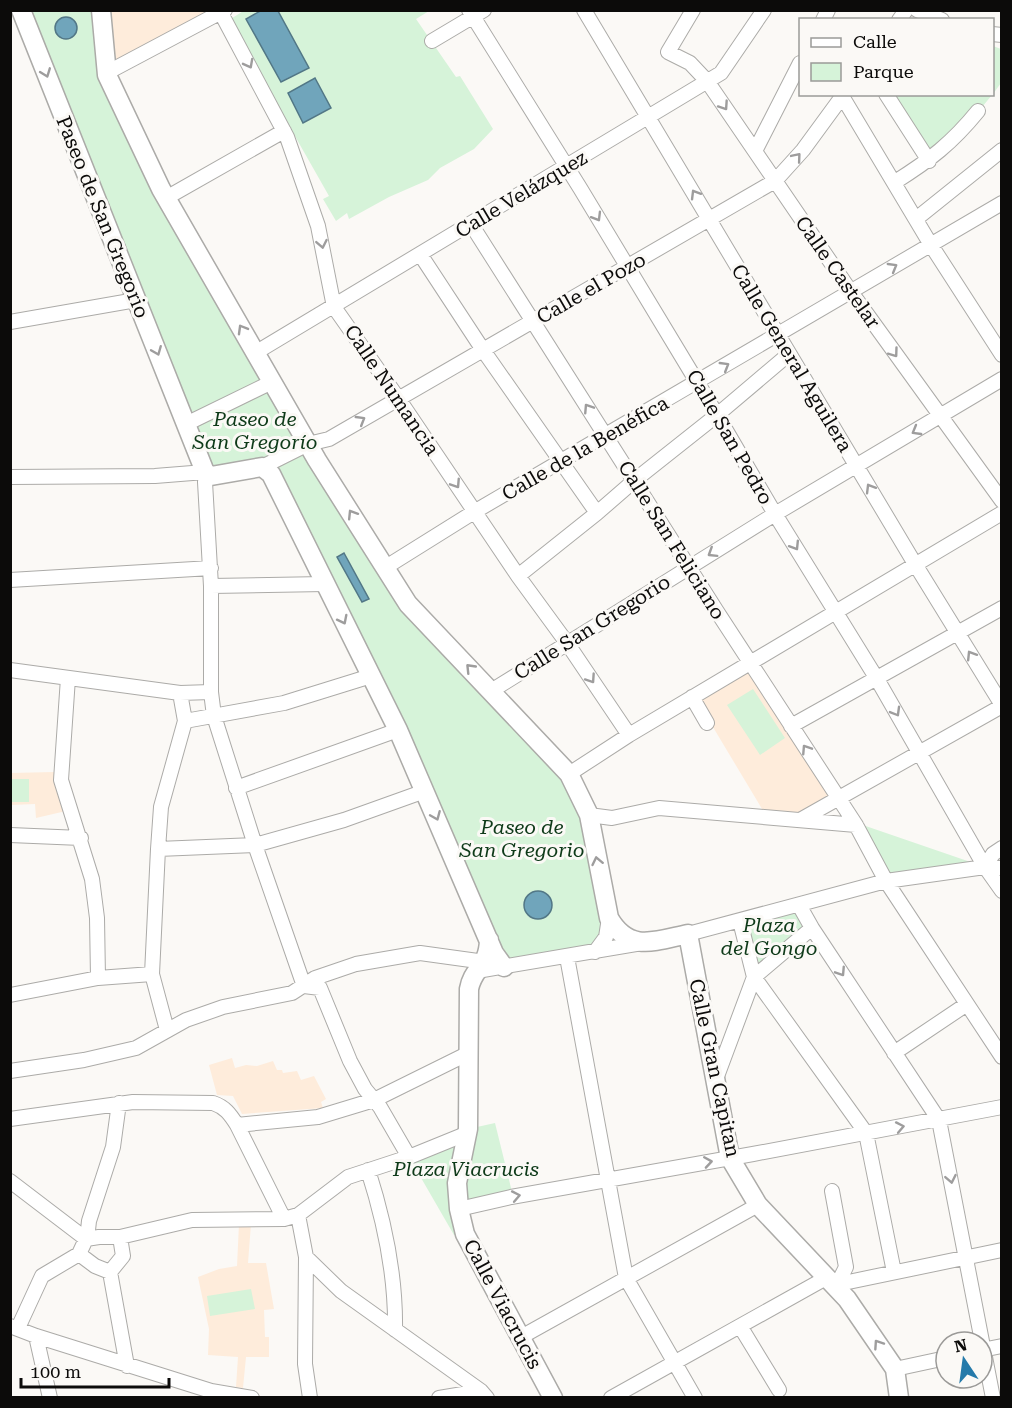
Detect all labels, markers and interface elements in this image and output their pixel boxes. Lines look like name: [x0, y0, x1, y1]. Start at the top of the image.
legend: [799, 18, 994, 96]
text: Calle: [853, 31, 897, 52]
one-way arrow: [241, 58, 253, 69]
text: Parque: [853, 61, 914, 82]
one-way arrow: [39, 67, 51, 78]
one-way arrow: [717, 99, 728, 110]
street label: Paseo de San Gregorio: [51, 112, 155, 322]
street label: Calle Velázquez: [451, 145, 591, 243]
one-way arrow: [789, 153, 800, 164]
one-way arrow: [691, 190, 703, 200]
one-way arrow: [590, 211, 602, 221]
street label: Calle Castelar: [790, 211, 886, 333]
one-way arrow: [315, 239, 328, 249]
street label: Calle el Pozo: [532, 247, 650, 329]
street label: Calle General Aguilera: [726, 260, 858, 456]
one-way arrow: [887, 263, 897, 274]
street label: Calle Numancia: [339, 320, 445, 460]
one-way arrow: [237, 325, 249, 335]
one-way arrow: [150, 345, 162, 356]
one-way arrow: [887, 346, 898, 357]
one-way arrow: [719, 362, 729, 374]
street label: Calle San Pedro: [682, 365, 778, 509]
street label: Calle de la Benéfica: [497, 390, 673, 505]
one-way arrow: [584, 404, 595, 415]
park label: Paseo de San Gregorío: [191, 407, 318, 454]
one-way arrow: [355, 416, 365, 427]
one-way arrow: [912, 424, 922, 435]
street label: Calle San Feliciano: [613, 456, 731, 624]
one-way arrow: [448, 478, 460, 488]
one-way arrow: [865, 484, 877, 494]
one-way arrow: [348, 510, 360, 520]
one-way arrow: [787, 540, 799, 550]
one-way arrow: [708, 545, 718, 557]
street label: Calle San Gregorio: [510, 569, 674, 685]
one-way arrow: [336, 614, 348, 625]
one-way arrow: [966, 651, 978, 661]
one-way arrow: [466, 665, 477, 676]
one-way arrow: [584, 672, 595, 683]
one-way arrow: [889, 706, 901, 717]
one-way arrow: [802, 745, 813, 756]
one-way arrow: [429, 809, 441, 820]
park label: Paseo de San Gregorio: [458, 815, 585, 862]
one-way arrow: [592, 856, 605, 866]
park label: Plaza del Gongo: [721, 913, 817, 960]
one-way arrow: [834, 966, 845, 977]
street label: Calle Gran Capitan: [684, 977, 746, 1160]
one-way arrow: [895, 1121, 905, 1134]
one-way arrow: [703, 1156, 713, 1169]
park label: Plaza Viacrucis: [392, 1157, 539, 1181]
one-way arrow: [944, 1173, 957, 1183]
one-way arrow: [511, 1190, 521, 1203]
street label: Calle Viacrucis: [459, 1235, 547, 1373]
north arrow: [934, 1330, 994, 1390]
text: N: [953, 1335, 969, 1357]
one-way arrow: [874, 1340, 885, 1351]
scale bar: [21, 1351, 170, 1389]
text: 100 m: [30, 1361, 81, 1382]

